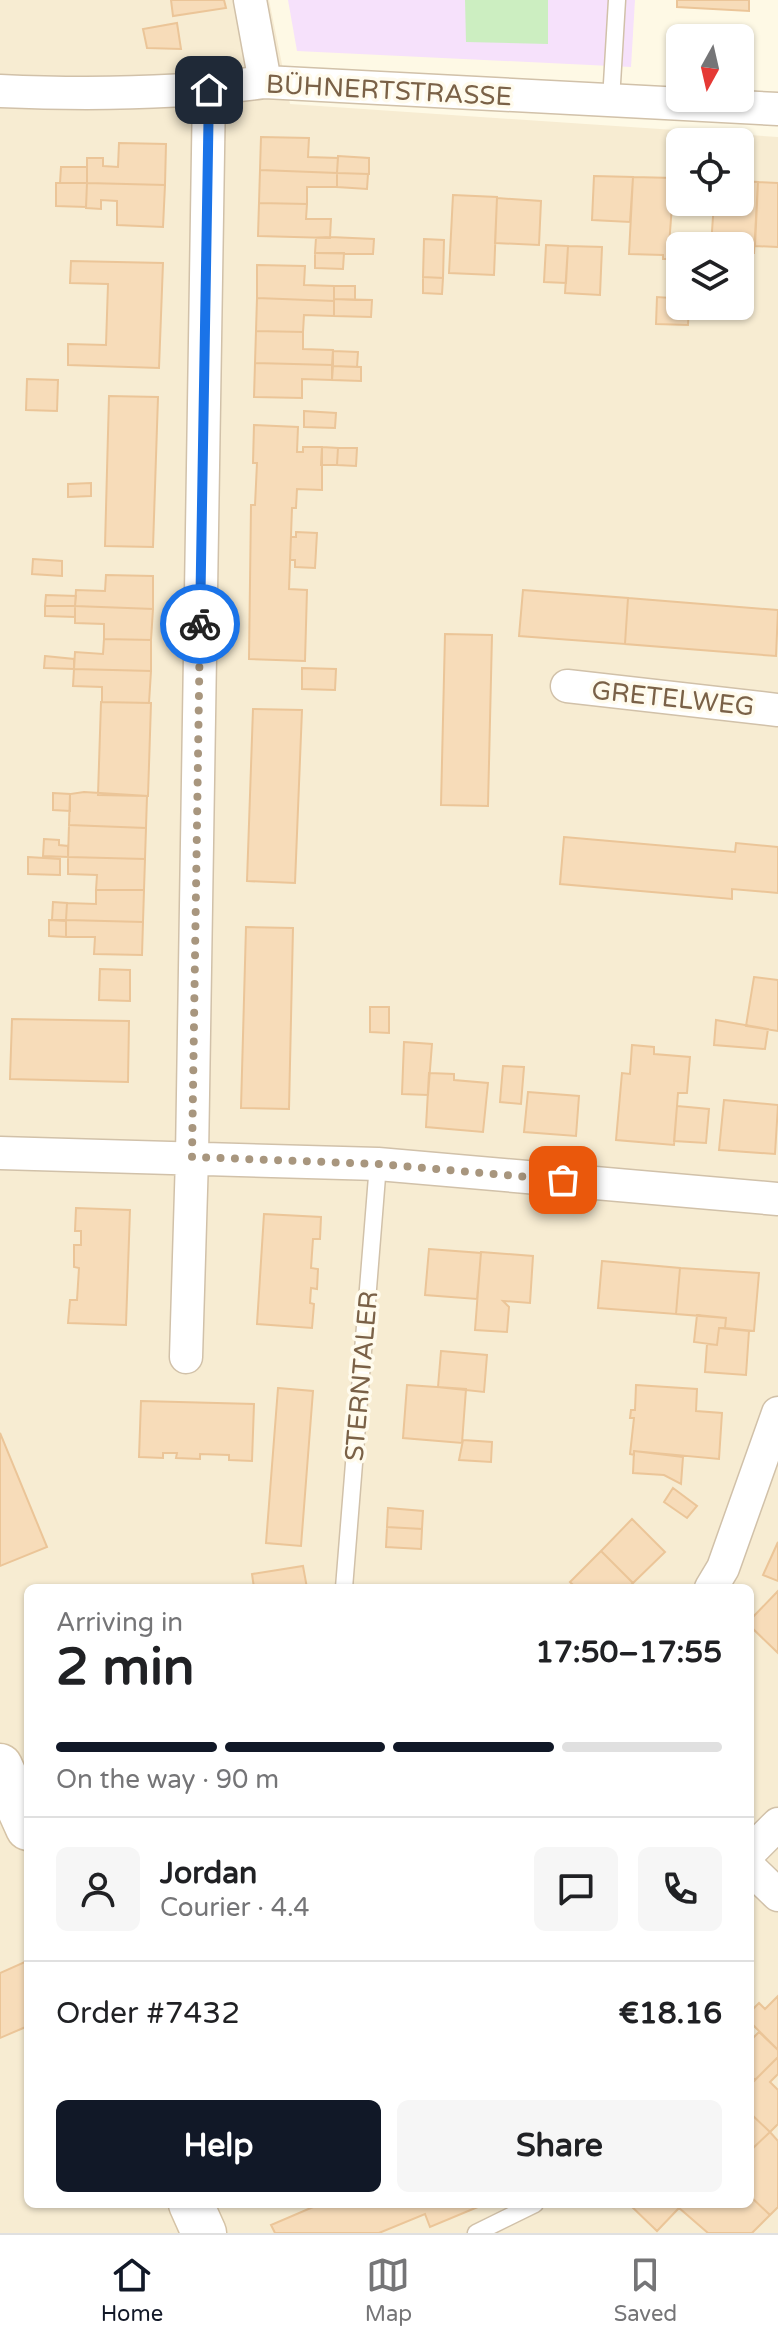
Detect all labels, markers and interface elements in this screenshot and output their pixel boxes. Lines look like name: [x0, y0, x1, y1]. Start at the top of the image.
north arrow: [666, 24, 754, 112]
map controls: [666, 24, 754, 320]
pin: [175, 56, 243, 124]
icon: home: [187, 68, 231, 112]
street label: BÜHNERTSTRASSE: [265, 69, 513, 112]
button: locate: [666, 128, 754, 216]
button: layers: [666, 232, 754, 320]
courier: [160, 584, 240, 664]
icon: bike: [178, 602, 222, 646]
street label: GRETELWEG: [590, 675, 756, 722]
pin: [529, 1146, 597, 1214]
icon: bag: [541, 1158, 585, 1202]
street label: STERNTALER: [339, 1290, 384, 1462]
text: Arriving in: [56, 1607, 183, 1638]
text: 17:50–17:55: [535, 1634, 722, 1671]
text: 2 min: [56, 1636, 195, 1699]
text: On the way · 90 m: [56, 1764, 279, 1795]
button: person: [56, 1847, 140, 1931]
button: chat: [534, 1847, 618, 1931]
button: phone: [638, 1847, 722, 1931]
text: Jordan: [160, 1855, 257, 1892]
text: Courier · 4.4: [160, 1892, 310, 1923]
text: Order #7432: [56, 1995, 240, 2032]
text: €18.16: [618, 1995, 722, 2032]
button: Help: [56, 2100, 381, 2192]
button: Share: [397, 2100, 722, 2192]
tab: Home: [101, 2253, 163, 2327]
tab: Map: [365, 2253, 412, 2327]
tab: Saved: [614, 2253, 677, 2327]

